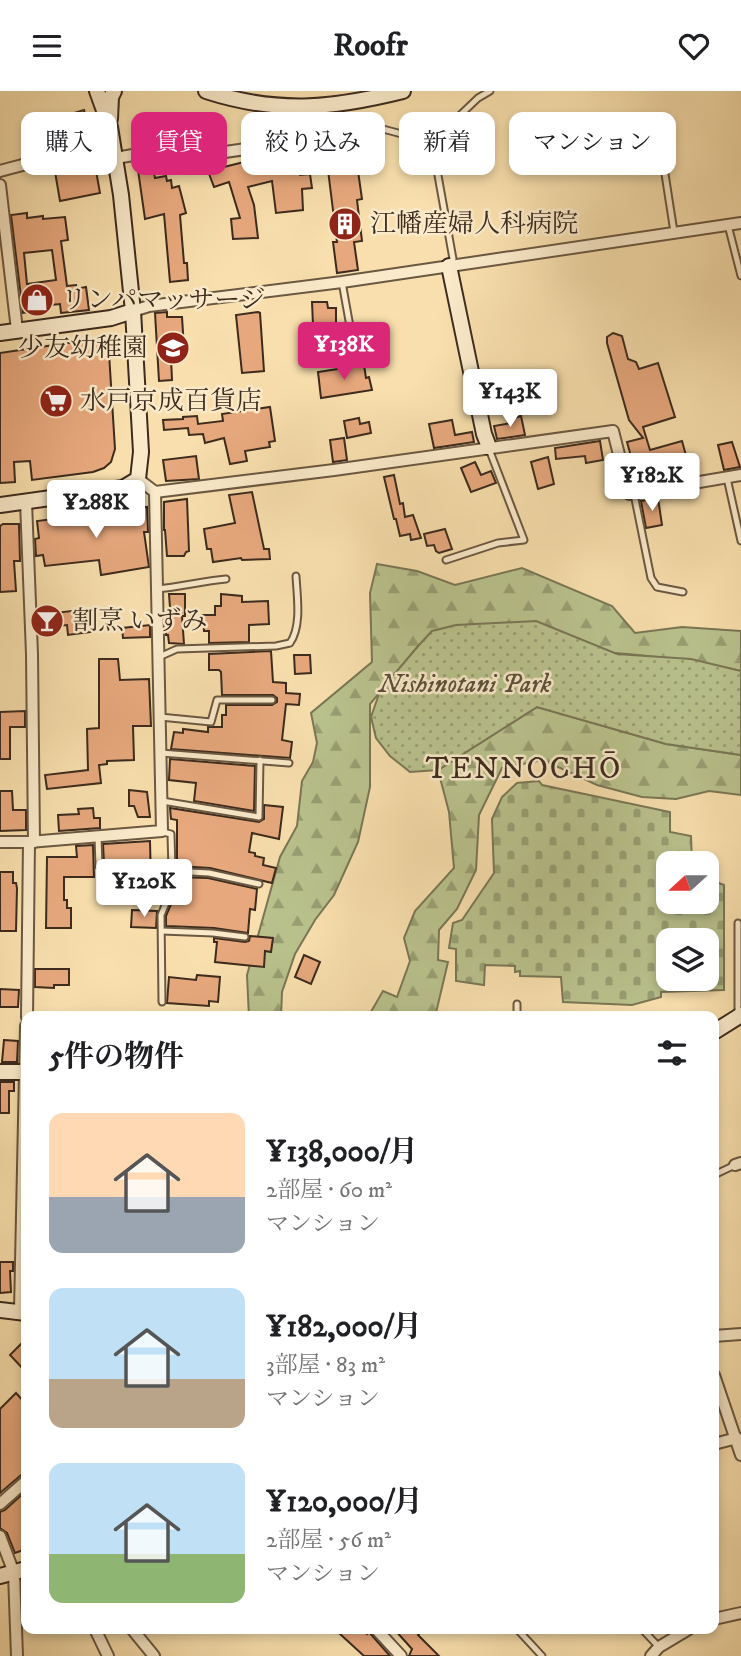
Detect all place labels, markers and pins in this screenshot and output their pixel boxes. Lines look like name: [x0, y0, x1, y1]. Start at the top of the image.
building icon: 江幡産婦人科病院: [326, 205, 364, 243]
place label: 江幡産婦人科病院: [370, 208, 578, 241]
shop icon: リンパマッサージ: [18, 281, 56, 319]
place label: リンパマッサージ: [61, 284, 266, 317]
pin: ¥138K: [295, 323, 393, 382]
school or university icon: 少友幼稚園: [154, 329, 192, 367]
place label: 少友幼稚園: [18, 332, 148, 365]
pin: ¥143K: [461, 369, 559, 429]
supermarket icon: 水戸京成百貨店: [37, 382, 75, 420]
place label: 水戸京成百貨店: [80, 385, 262, 418]
pin: ¥182K: [603, 453, 701, 513]
pin: ¥288K: [47, 481, 145, 540]
bar icon: 割烹 いずみ: [28, 602, 66, 640]
place label: 割烹 いずみ: [72, 605, 208, 638]
pin: ¥120K: [95, 859, 193, 919]

